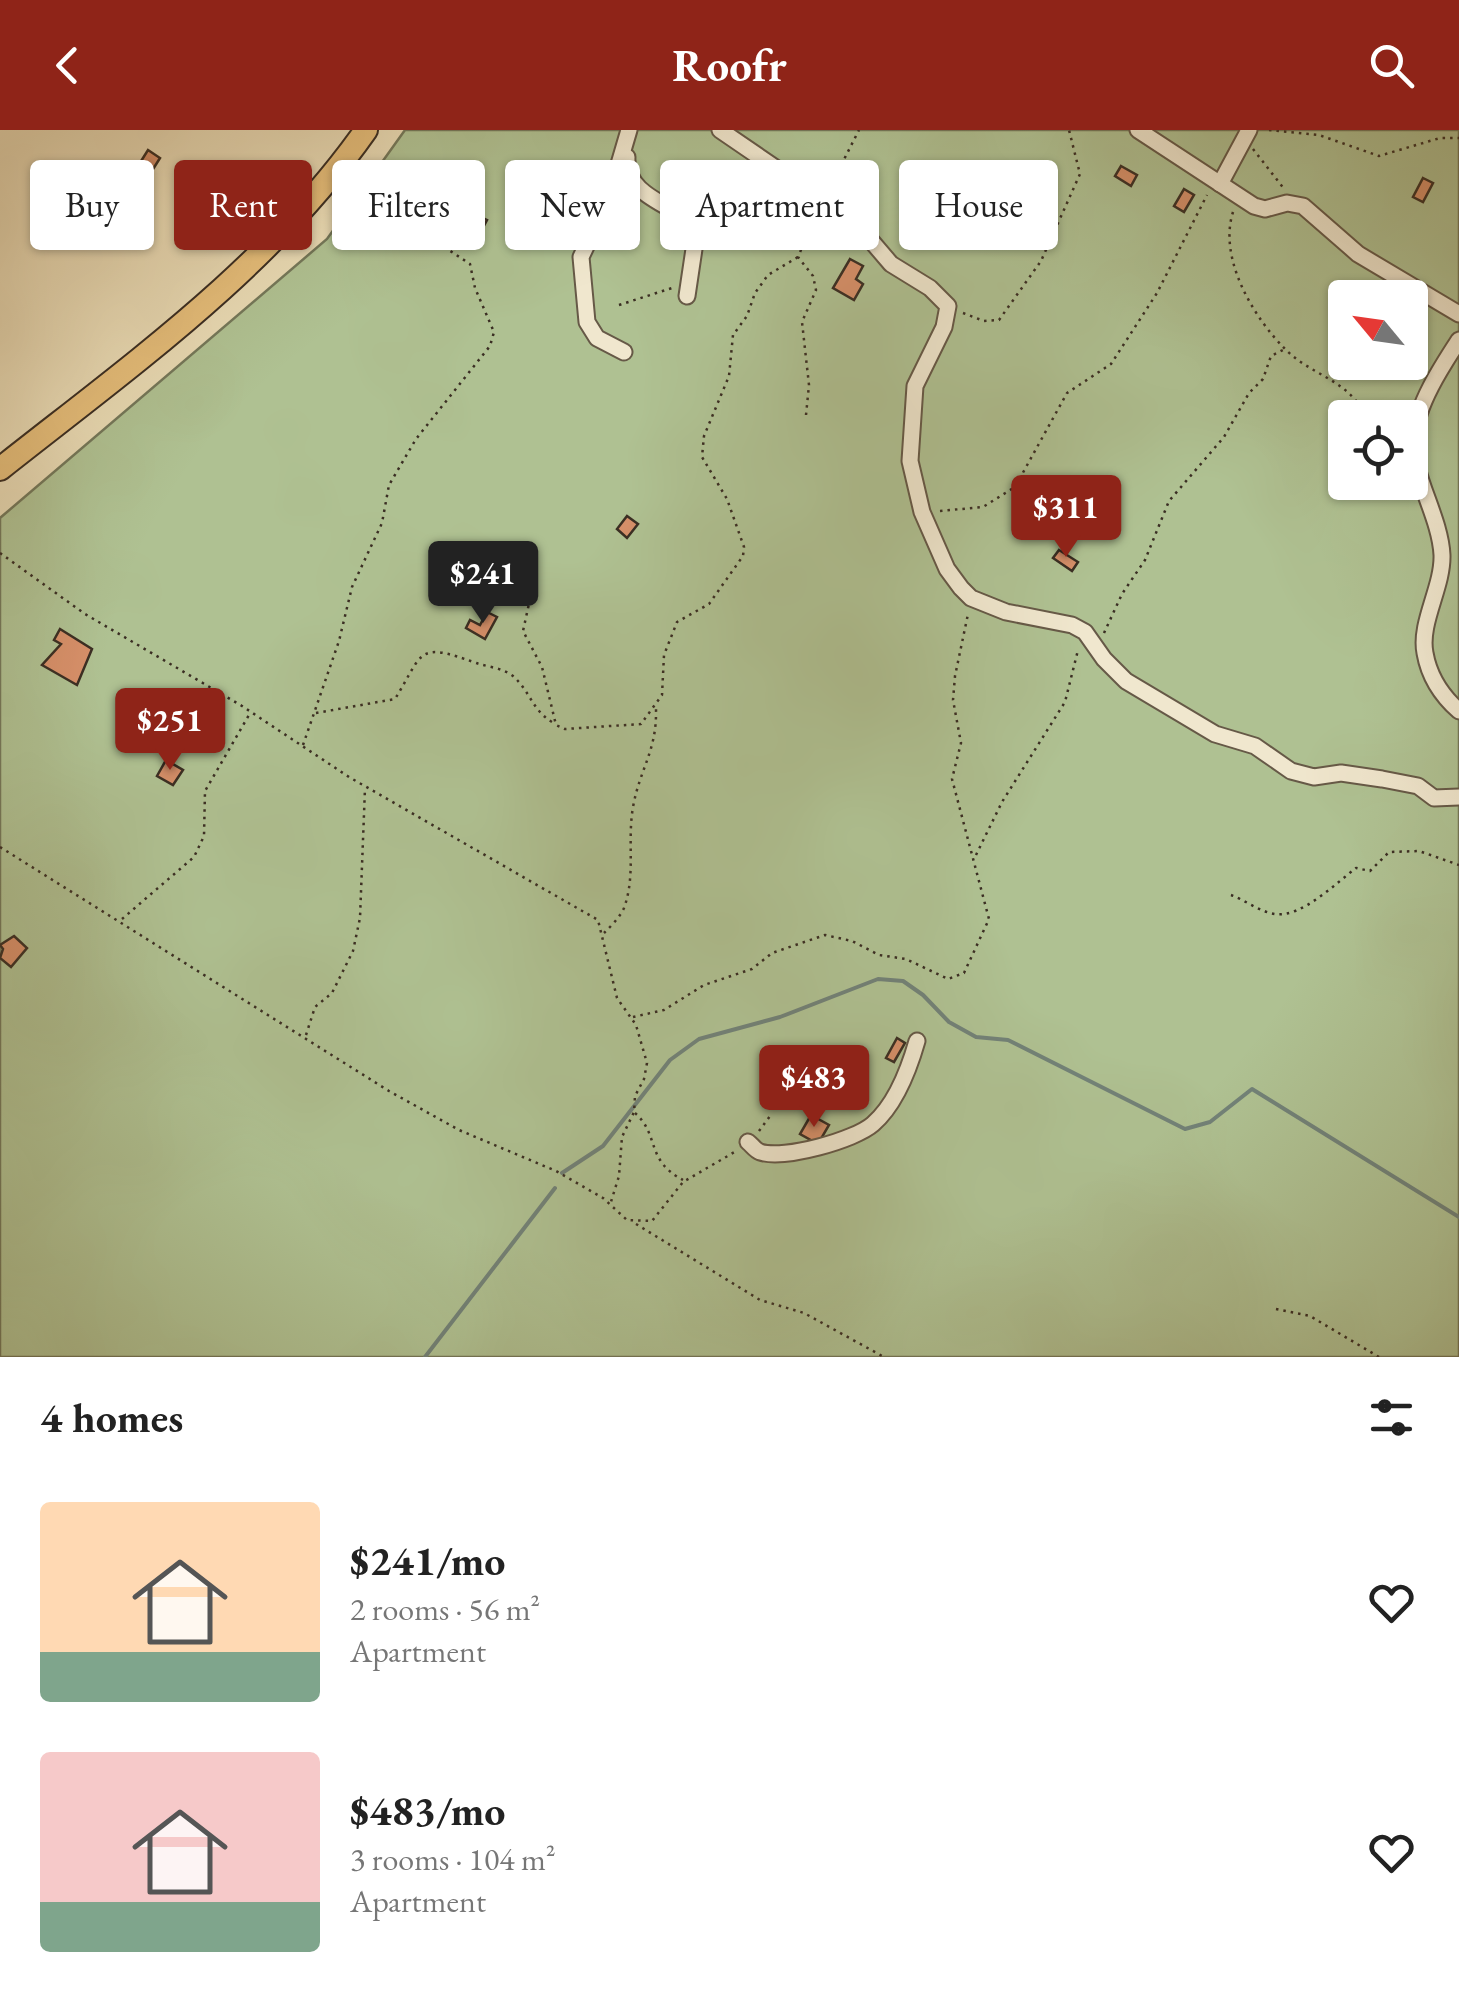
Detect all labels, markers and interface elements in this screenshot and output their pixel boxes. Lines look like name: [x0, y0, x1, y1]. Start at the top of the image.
text: Roofr: [672, 36, 787, 94]
icon: back: [40, 38, 95, 93]
icon: search: [1364, 38, 1419, 93]
chip: Buy: [30, 160, 154, 250]
chip: Rent: [174, 160, 312, 250]
chip: Filters: [332, 160, 485, 250]
chip: New: [505, 160, 640, 250]
chip: Apartment: [660, 160, 879, 250]
chip: House: [899, 160, 1058, 250]
north arrow: [1328, 280, 1428, 380]
map controls: [1328, 280, 1428, 500]
button: locate: [1328, 400, 1428, 500]
pin: $311: [1007, 475, 1125, 560]
text: $311: [1033, 486, 1099, 528]
pin: $241: [424, 541, 542, 626]
text: $241: [450, 552, 516, 594]
pin: $251: [111, 688, 229, 773]
text: $251: [137, 699, 203, 741]
pin: $483: [755, 1045, 873, 1130]
text: $483: [781, 1056, 847, 1098]
text: 4 homes: [40, 1390, 183, 1445]
icon: filters: [1364, 1390, 1419, 1445]
text: $241/mo: [350, 1533, 506, 1588]
icon: home: [120, 1542, 240, 1662]
icon: heart: [1364, 1575, 1419, 1630]
text: 2 rooms · 56 m²: [350, 1588, 540, 1630]
text: Apartment: [350, 1630, 486, 1672]
text: $483/mo: [350, 1783, 506, 1838]
icon: home: [120, 1792, 240, 1912]
icon: heart: [1364, 1825, 1419, 1880]
text: 3 rooms · 104 m²: [350, 1838, 556, 1880]
text: Apartment: [350, 1880, 486, 1922]

